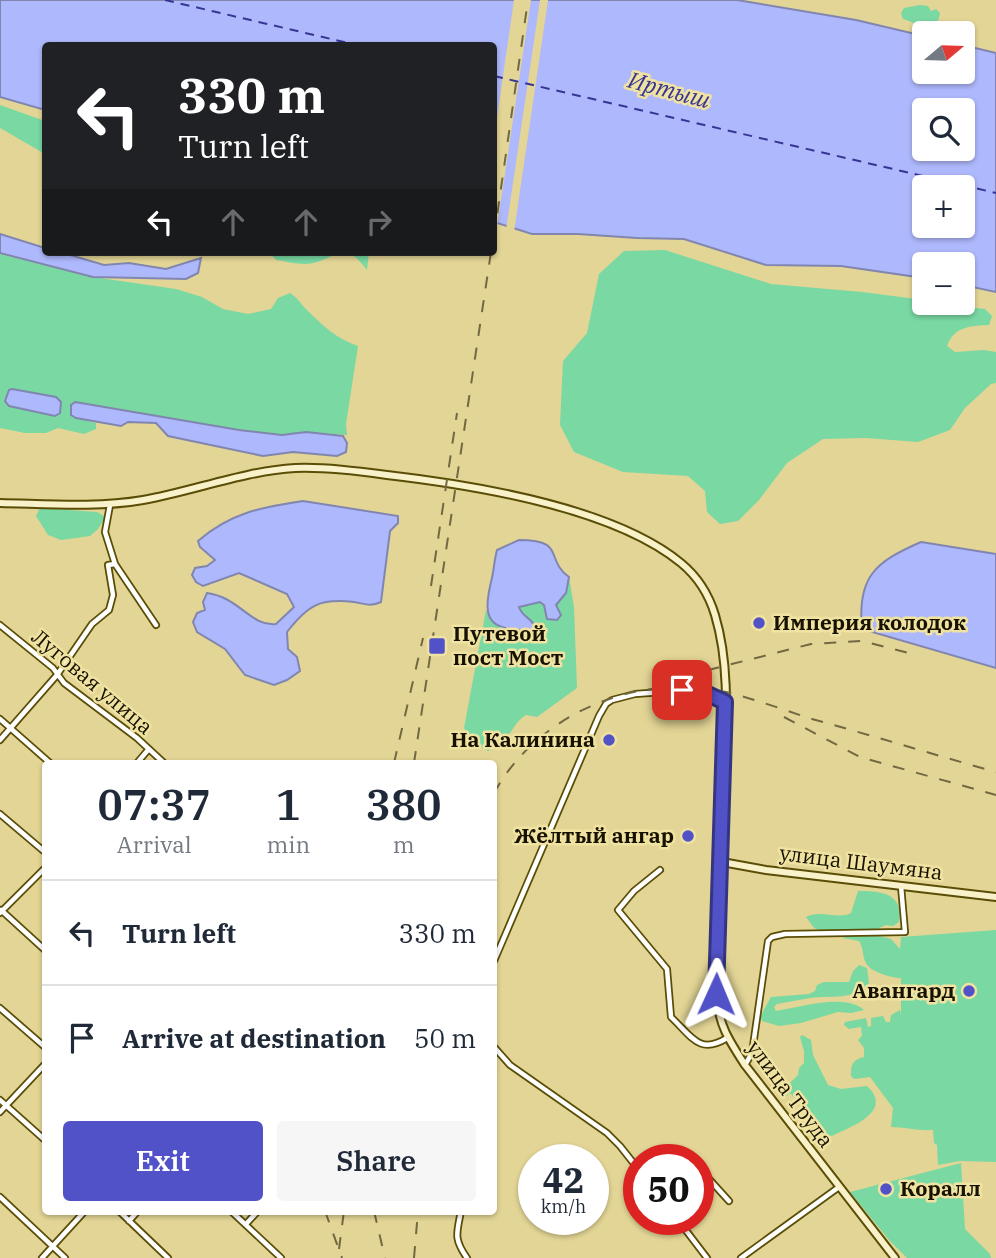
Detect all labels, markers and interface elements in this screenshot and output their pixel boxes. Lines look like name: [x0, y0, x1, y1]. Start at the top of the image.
north arrow: [912, 21, 975, 84]
map controls: [912, 21, 975, 315]
text: 330 m: [178, 63, 325, 126]
water label: Иртыш: [624, 63, 714, 115]
icon: left: [63, 70, 154, 161]
button: search: [912, 98, 975, 161]
text: Turn left: [178, 125, 309, 167]
button: +: [912, 175, 975, 238]
icon: left: [141, 203, 179, 241]
icon: ahead: [214, 203, 252, 241]
icon: ahead: [287, 203, 325, 241]
icon: right: [360, 203, 398, 241]
button: −: [912, 252, 975, 315]
place label: Империя колодок: [773, 608, 966, 636]
marker: Империя колодок: [751, 615, 767, 631]
place label: Путевой пост Мост: [453, 619, 563, 671]
street label: Луговая улица: [26, 622, 159, 740]
marker: Путевой пост Мост: [427, 636, 447, 656]
pin: [652, 660, 712, 720]
icon: arrive: [663, 671, 701, 709]
place label: На Калинина: [450, 725, 595, 753]
marker: На Калинина: [601, 732, 617, 748]
text: 07:37: [98, 777, 211, 832]
text: 1: [276, 777, 301, 832]
text: 380: [366, 777, 441, 832]
place label: Жёлтый ангар: [514, 821, 674, 849]
marker: Жёлтый ангар: [680, 828, 696, 844]
text: Arrival: [117, 829, 192, 859]
text: min: [266, 829, 310, 859]
text: m: [393, 829, 415, 859]
street label: улица Шаумяна: [778, 838, 944, 886]
icon: left: [63, 914, 101, 952]
text: Turn left: [122, 916, 236, 950]
text: 330 m: [398, 916, 476, 950]
position arrow: [679, 957, 753, 1031]
place label: Авангард: [852, 976, 955, 1004]
marker: Авангард: [961, 983, 977, 999]
icon: arrive: [63, 1019, 101, 1057]
text: Arrive at destination: [122, 1021, 386, 1055]
text: 50 m: [414, 1021, 476, 1055]
street label: улица Труда: [741, 1034, 840, 1153]
button: Exit: [63, 1121, 263, 1201]
button: Share: [277, 1121, 476, 1201]
speed limit sign: 50: [623, 1144, 714, 1235]
text: 42: [542, 1157, 585, 1203]
place label: Коралл: [900, 1174, 981, 1202]
marker: Коралл: [878, 1181, 894, 1197]
text: km/h: [541, 1195, 586, 1218]

